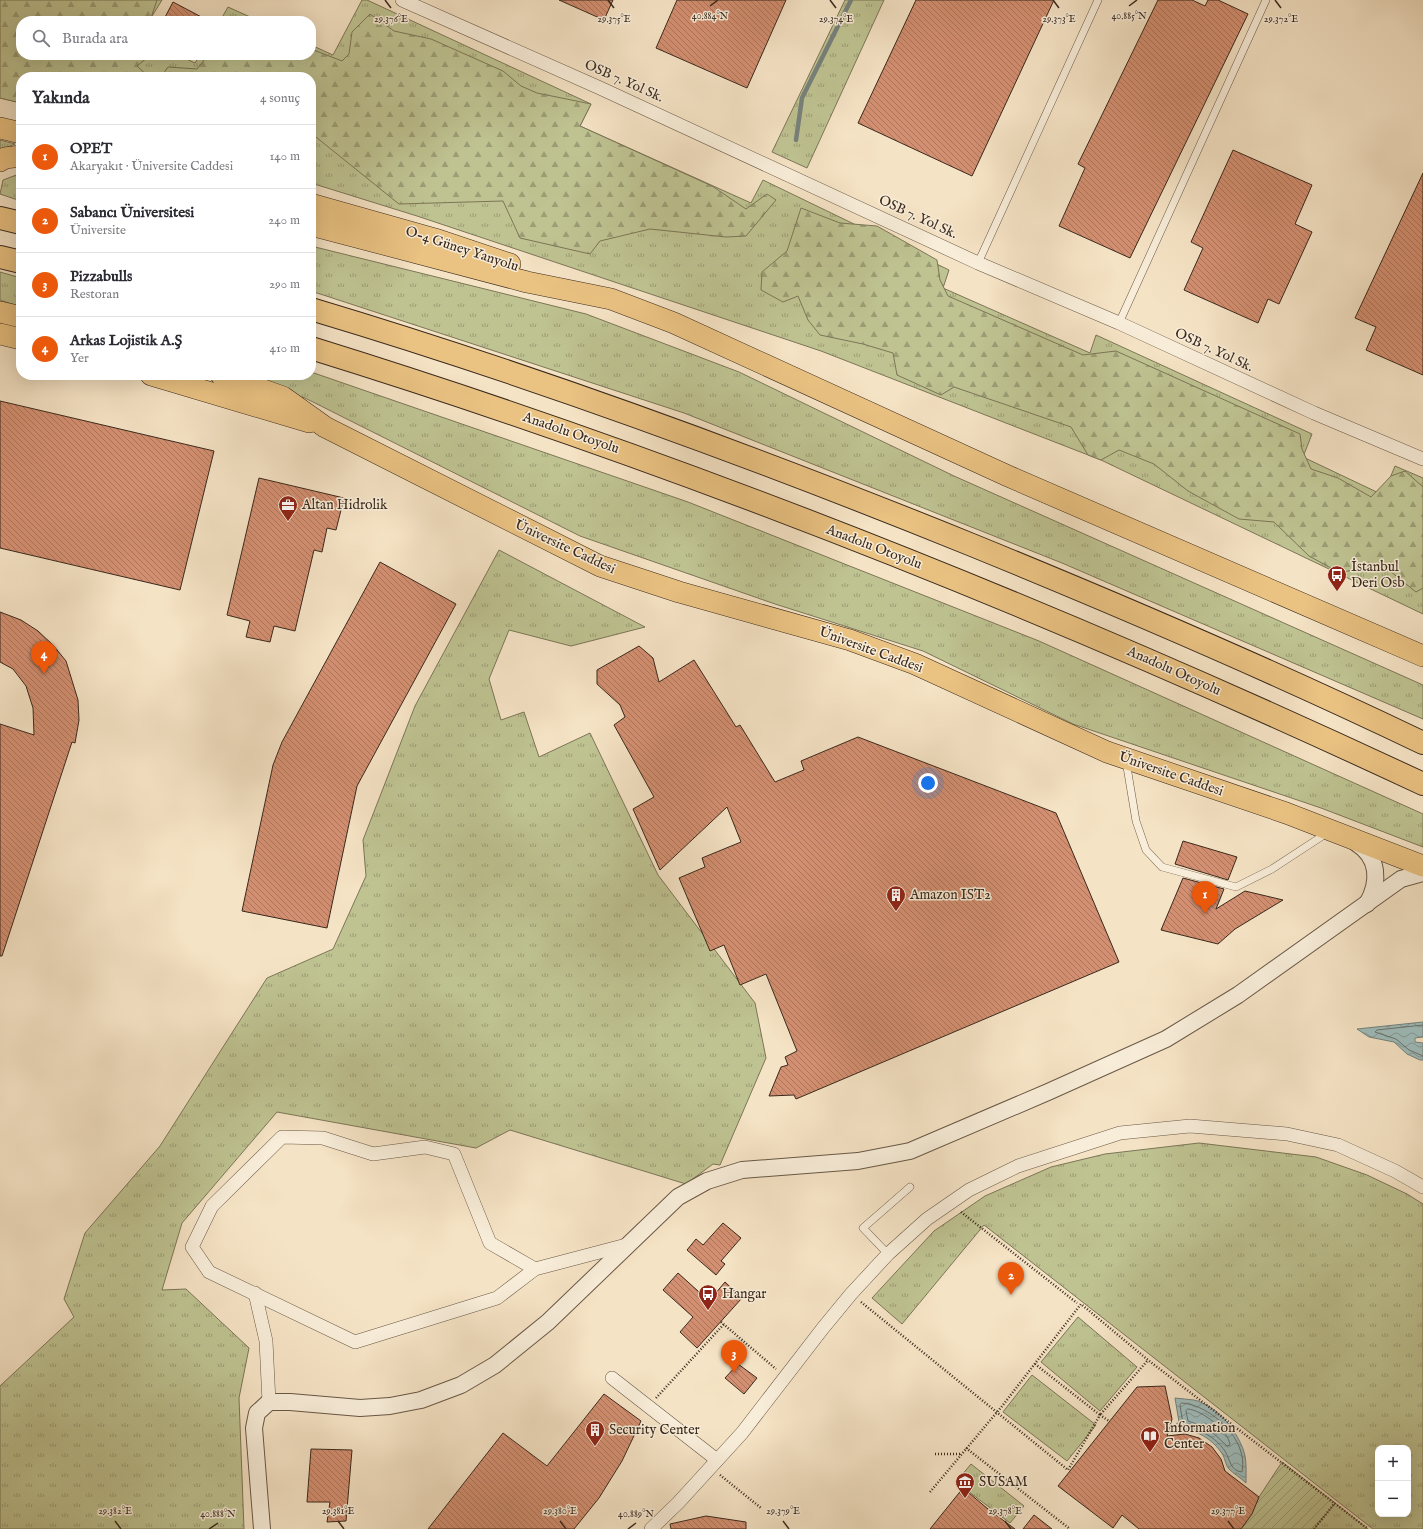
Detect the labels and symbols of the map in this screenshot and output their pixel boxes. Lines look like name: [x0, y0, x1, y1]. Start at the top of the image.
text: 40.884°N: [692, 10, 729, 23]
text: 40.885°N: [1111, 10, 1147, 23]
text: 29.376°E: [374, 13, 408, 26]
text: 29.375°E: [597, 13, 631, 26]
text: 29.374°E: [819, 13, 853, 26]
text: 29.373°E: [1042, 13, 1076, 26]
text: 29.372°E: [1264, 13, 1298, 26]
street label: OSB 7. Yol Sk.: [582, 56, 666, 106]
street label: OSB 7. Yol Sk.: [876, 191, 960, 243]
street label: O-4 Güney Yanyolu: [403, 222, 521, 276]
street label: OSB 7. Yol Sk.: [1172, 324, 1256, 376]
street label: Anadolu Otoyolu: [519, 408, 622, 458]
office icon: Altan Hidrolik: [277, 494, 299, 522]
place label: Altan Hidrolik: [301, 496, 388, 514]
street label: Üniversite Caddesi: [512, 515, 619, 578]
street label: Anadolu Otoyolu: [823, 520, 924, 573]
place label: İstanbul Deri Osb: [1351, 558, 1405, 592]
bus stop icon: İstanbul Deri Osb: [1326, 564, 1348, 592]
street label: Üniversite Caddesi: [816, 622, 926, 677]
pin: 4: [31, 641, 57, 674]
street label: Anadolu Otoyolu: [1123, 642, 1224, 700]
street label: Üniversite Caddesi: [1116, 747, 1226, 800]
your location: [918, 773, 938, 793]
pin: 1: [1192, 881, 1218, 914]
building icon: Amazon IST2: [885, 884, 907, 912]
place label: Amazon IST2: [909, 886, 991, 904]
pin: 2: [998, 1262, 1024, 1295]
bus stop icon: Hangar: [697, 1283, 719, 1311]
place label: Hangar: [722, 1285, 766, 1303]
pin: 3: [721, 1340, 747, 1373]
building icon: Security Center: [584, 1419, 606, 1447]
place label: Information Center: [1164, 1419, 1236, 1453]
place label: Security Center: [609, 1421, 700, 1439]
library icon: Information Center: [1139, 1425, 1161, 1453]
museum icon: SUSAM: [954, 1471, 976, 1499]
place label: SUSAM: [979, 1473, 1028, 1491]
text: 29.382°E: [98, 1505, 132, 1518]
text: 29.381°E: [322, 1505, 354, 1518]
text: 29.380°E: [543, 1505, 577, 1518]
text: 29.379°E: [766, 1505, 800, 1518]
text: 29.378°E: [988, 1505, 1022, 1518]
text: 29.377°E: [1211, 1505, 1245, 1518]
text: 40.888°N: [200, 1508, 236, 1521]
text: 40.889°N: [618, 1508, 654, 1521]

